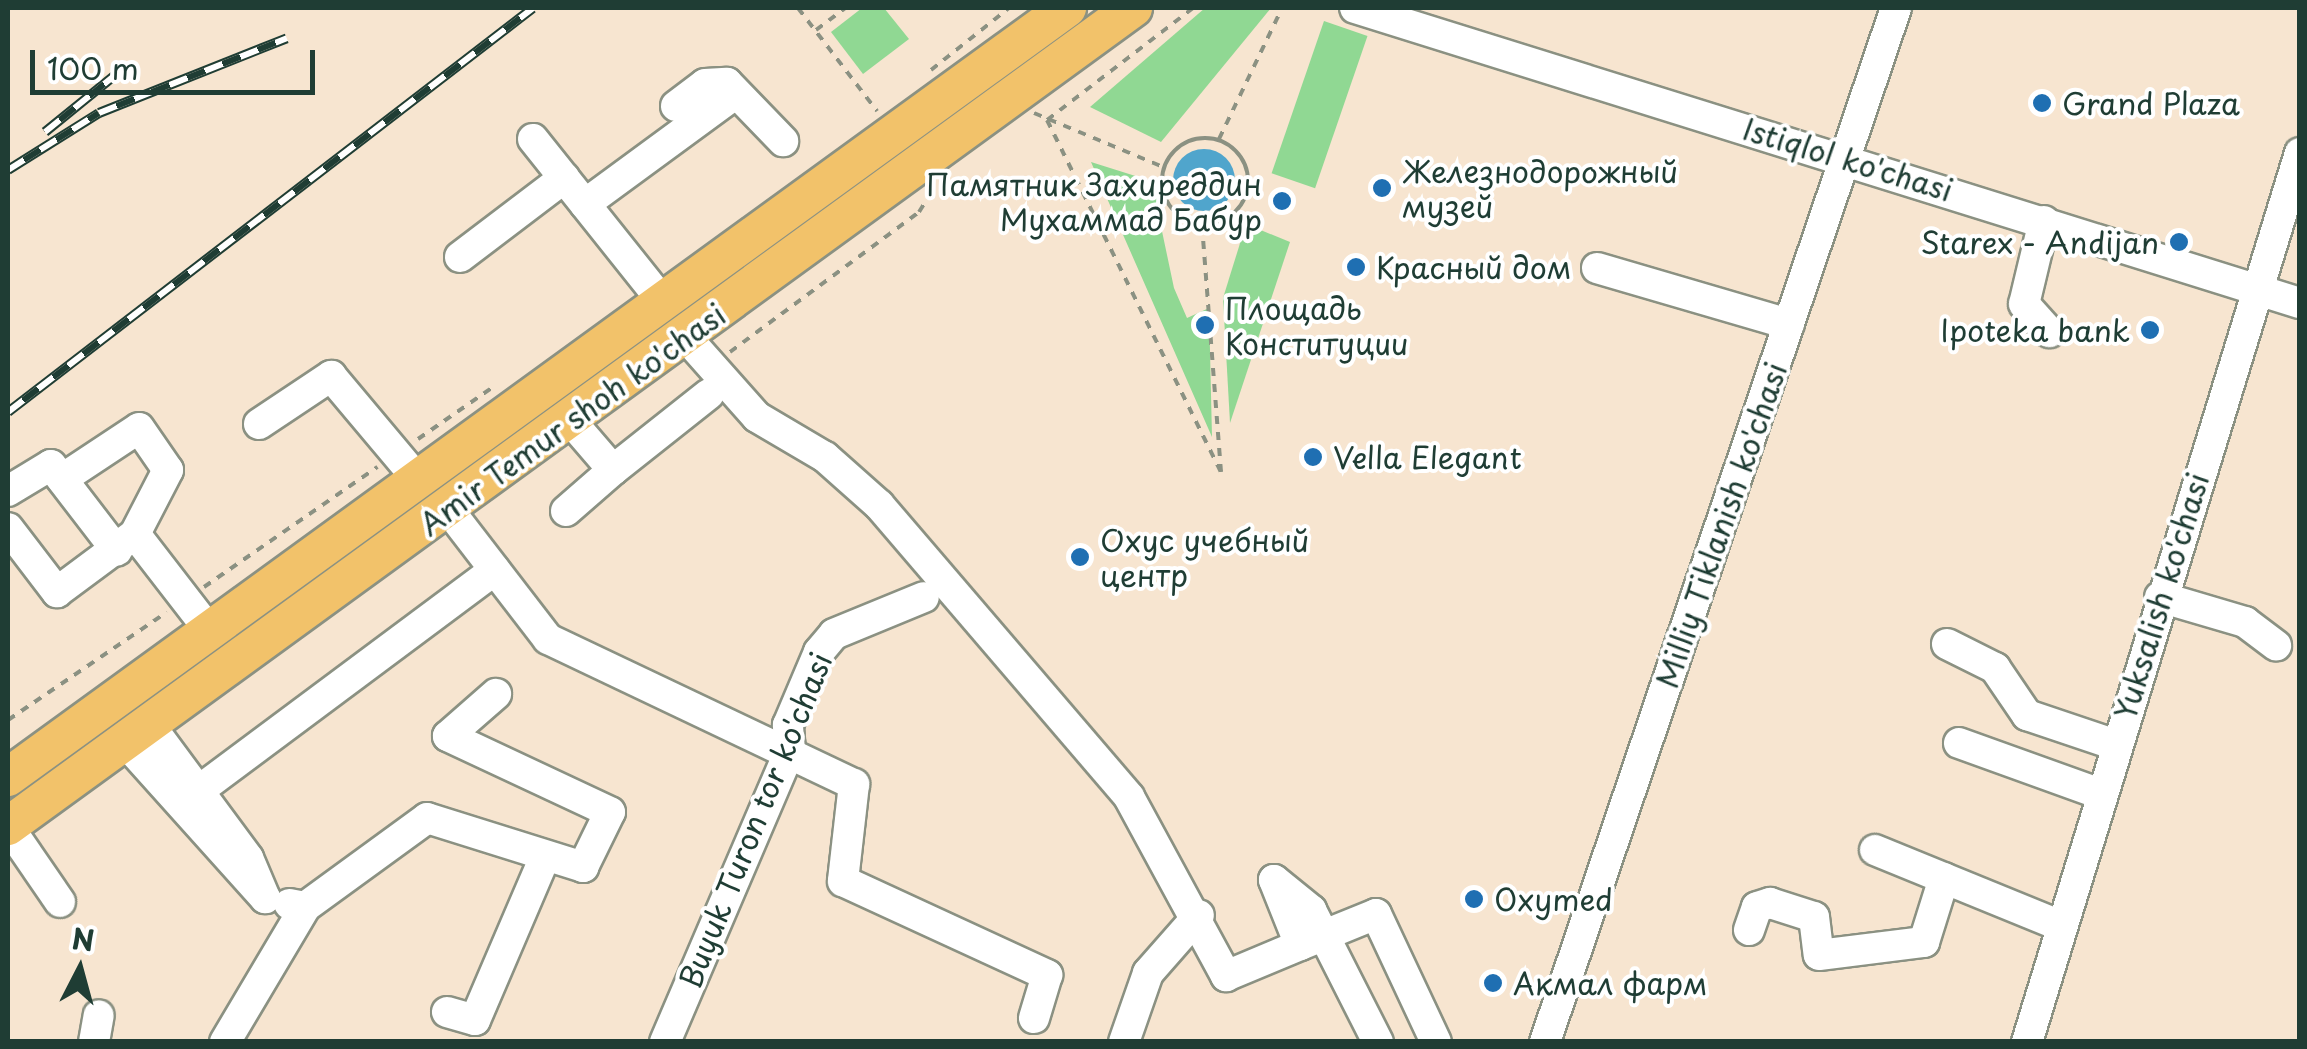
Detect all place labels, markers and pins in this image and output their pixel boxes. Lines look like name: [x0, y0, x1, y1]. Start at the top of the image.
place label: Grand Plaza: [2062, 85, 2241, 121]
marker: Grand Plaza: [2031, 92, 2053, 114]
place label: Железнодорожный музей: [1402, 153, 1678, 224]
place label: Памятник Захиреддин Мухаммад Бабур: [924, 166, 1262, 236]
marker: Железнодорожный музей: [1371, 177, 1393, 199]
marker: Памятник Захиреддин Мухаммад Бабур: [1271, 190, 1293, 212]
place label: Starex - Andijan: [1917, 224, 2159, 260]
marker: Starex - Andijan: [2168, 231, 2190, 253]
place label: Красный дом: [1376, 249, 1573, 285]
marker: Красный дом: [1345, 256, 1367, 278]
place label: Площадь Конституции: [1225, 290, 1409, 360]
place label: Ipoteka bank: [1941, 312, 2130, 348]
marker: Площадь Конституции: [1194, 314, 1216, 336]
marker: Ipoteka bank: [2139, 319, 2161, 341]
place label: Vella Elegant: [1333, 439, 1519, 475]
marker: Vella Elegant: [1302, 446, 1324, 468]
place label: Охус учебный центр: [1100, 522, 1309, 592]
marker: Охус учебный центр: [1069, 546, 1091, 568]
place label: Oxymed: [1494, 881, 1613, 917]
marker: Oxymed: [1463, 888, 1485, 910]
place label: Акмал фарм: [1513, 965, 1707, 1001]
marker: Акмал фарм: [1482, 972, 1504, 994]

